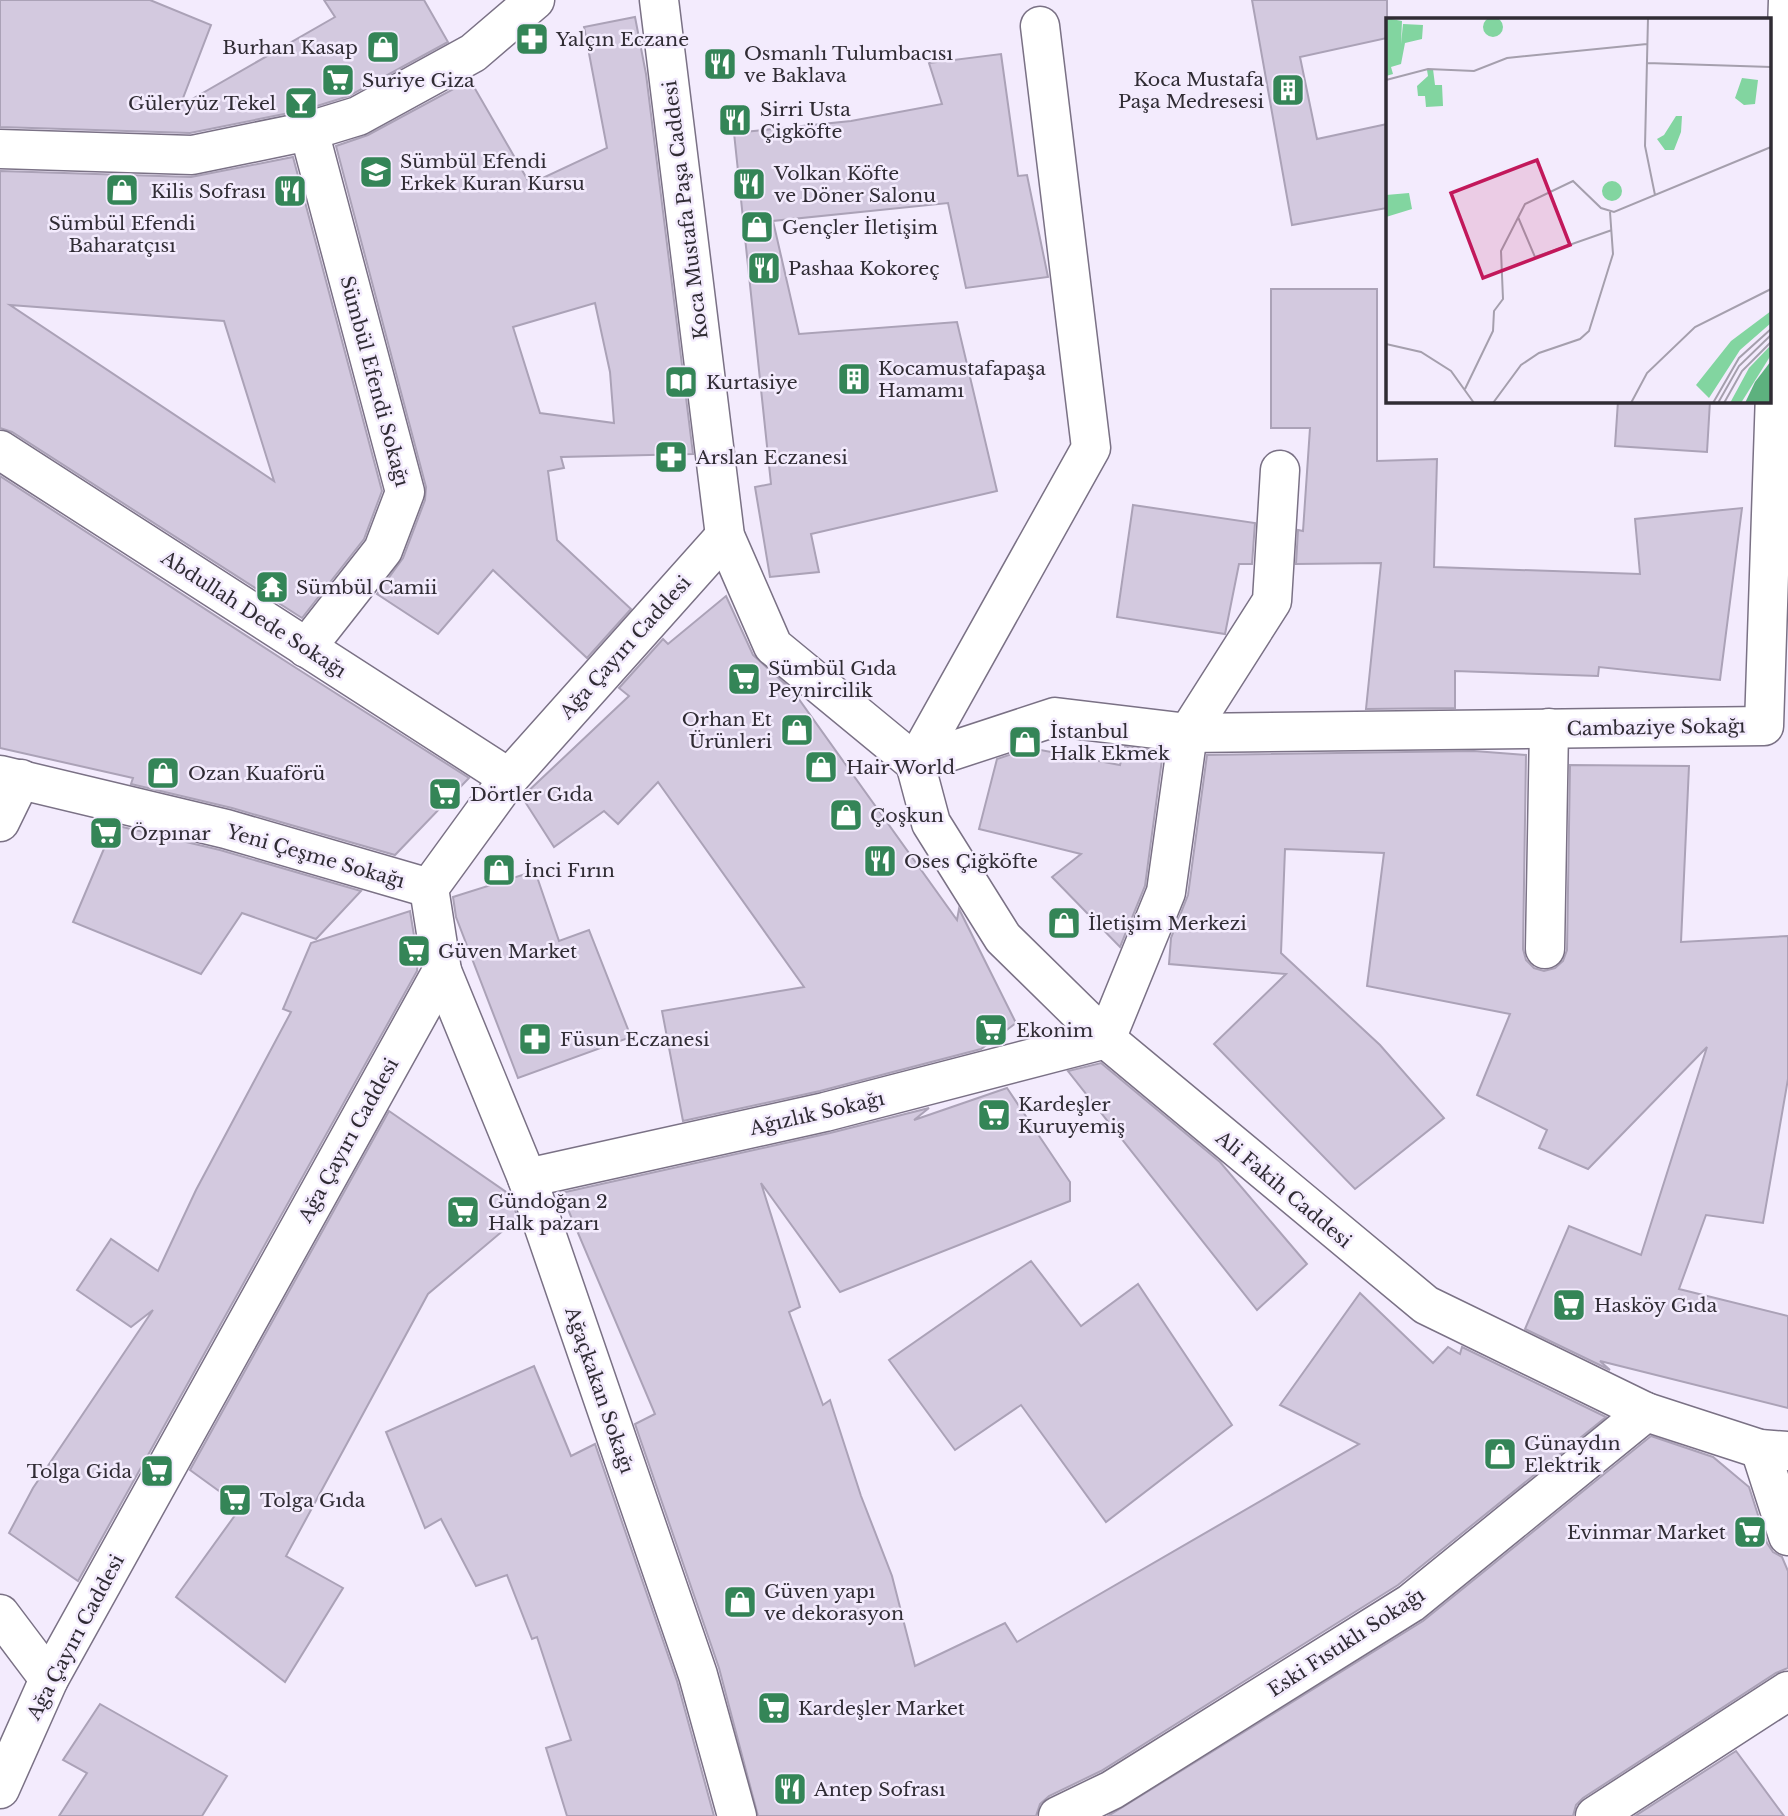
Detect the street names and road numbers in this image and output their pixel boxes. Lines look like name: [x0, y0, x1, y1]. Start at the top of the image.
street label: Koca Mustafa Paşa Caddesi: [658, 79, 713, 341]
street label: Sümbül Efendi Sokağı: [335, 273, 414, 489]
street label: Abdullah Dede Sokağı: [156, 545, 351, 683]
street label: Ağa Çayırı Caddesi: [555, 571, 696, 724]
street label: Cambaziye Sokağı: [1566, 714, 1746, 741]
street label: Yeni Çeşme Sokağı: [223, 820, 408, 893]
street label: Ağa Çayırı Caddesi: [293, 1054, 403, 1227]
street label: Ağızlık Sokağı: [747, 1087, 887, 1140]
street label: Ali Fakih Caddesi: [1211, 1125, 1356, 1253]
street label: Ağaçkakan Sokağı: [560, 1303, 639, 1477]
street label: Ağa Çayırı Caddesi: [22, 1550, 129, 1725]
street label: Eski Fıstıklı Sokağı: [1264, 1583, 1429, 1702]

